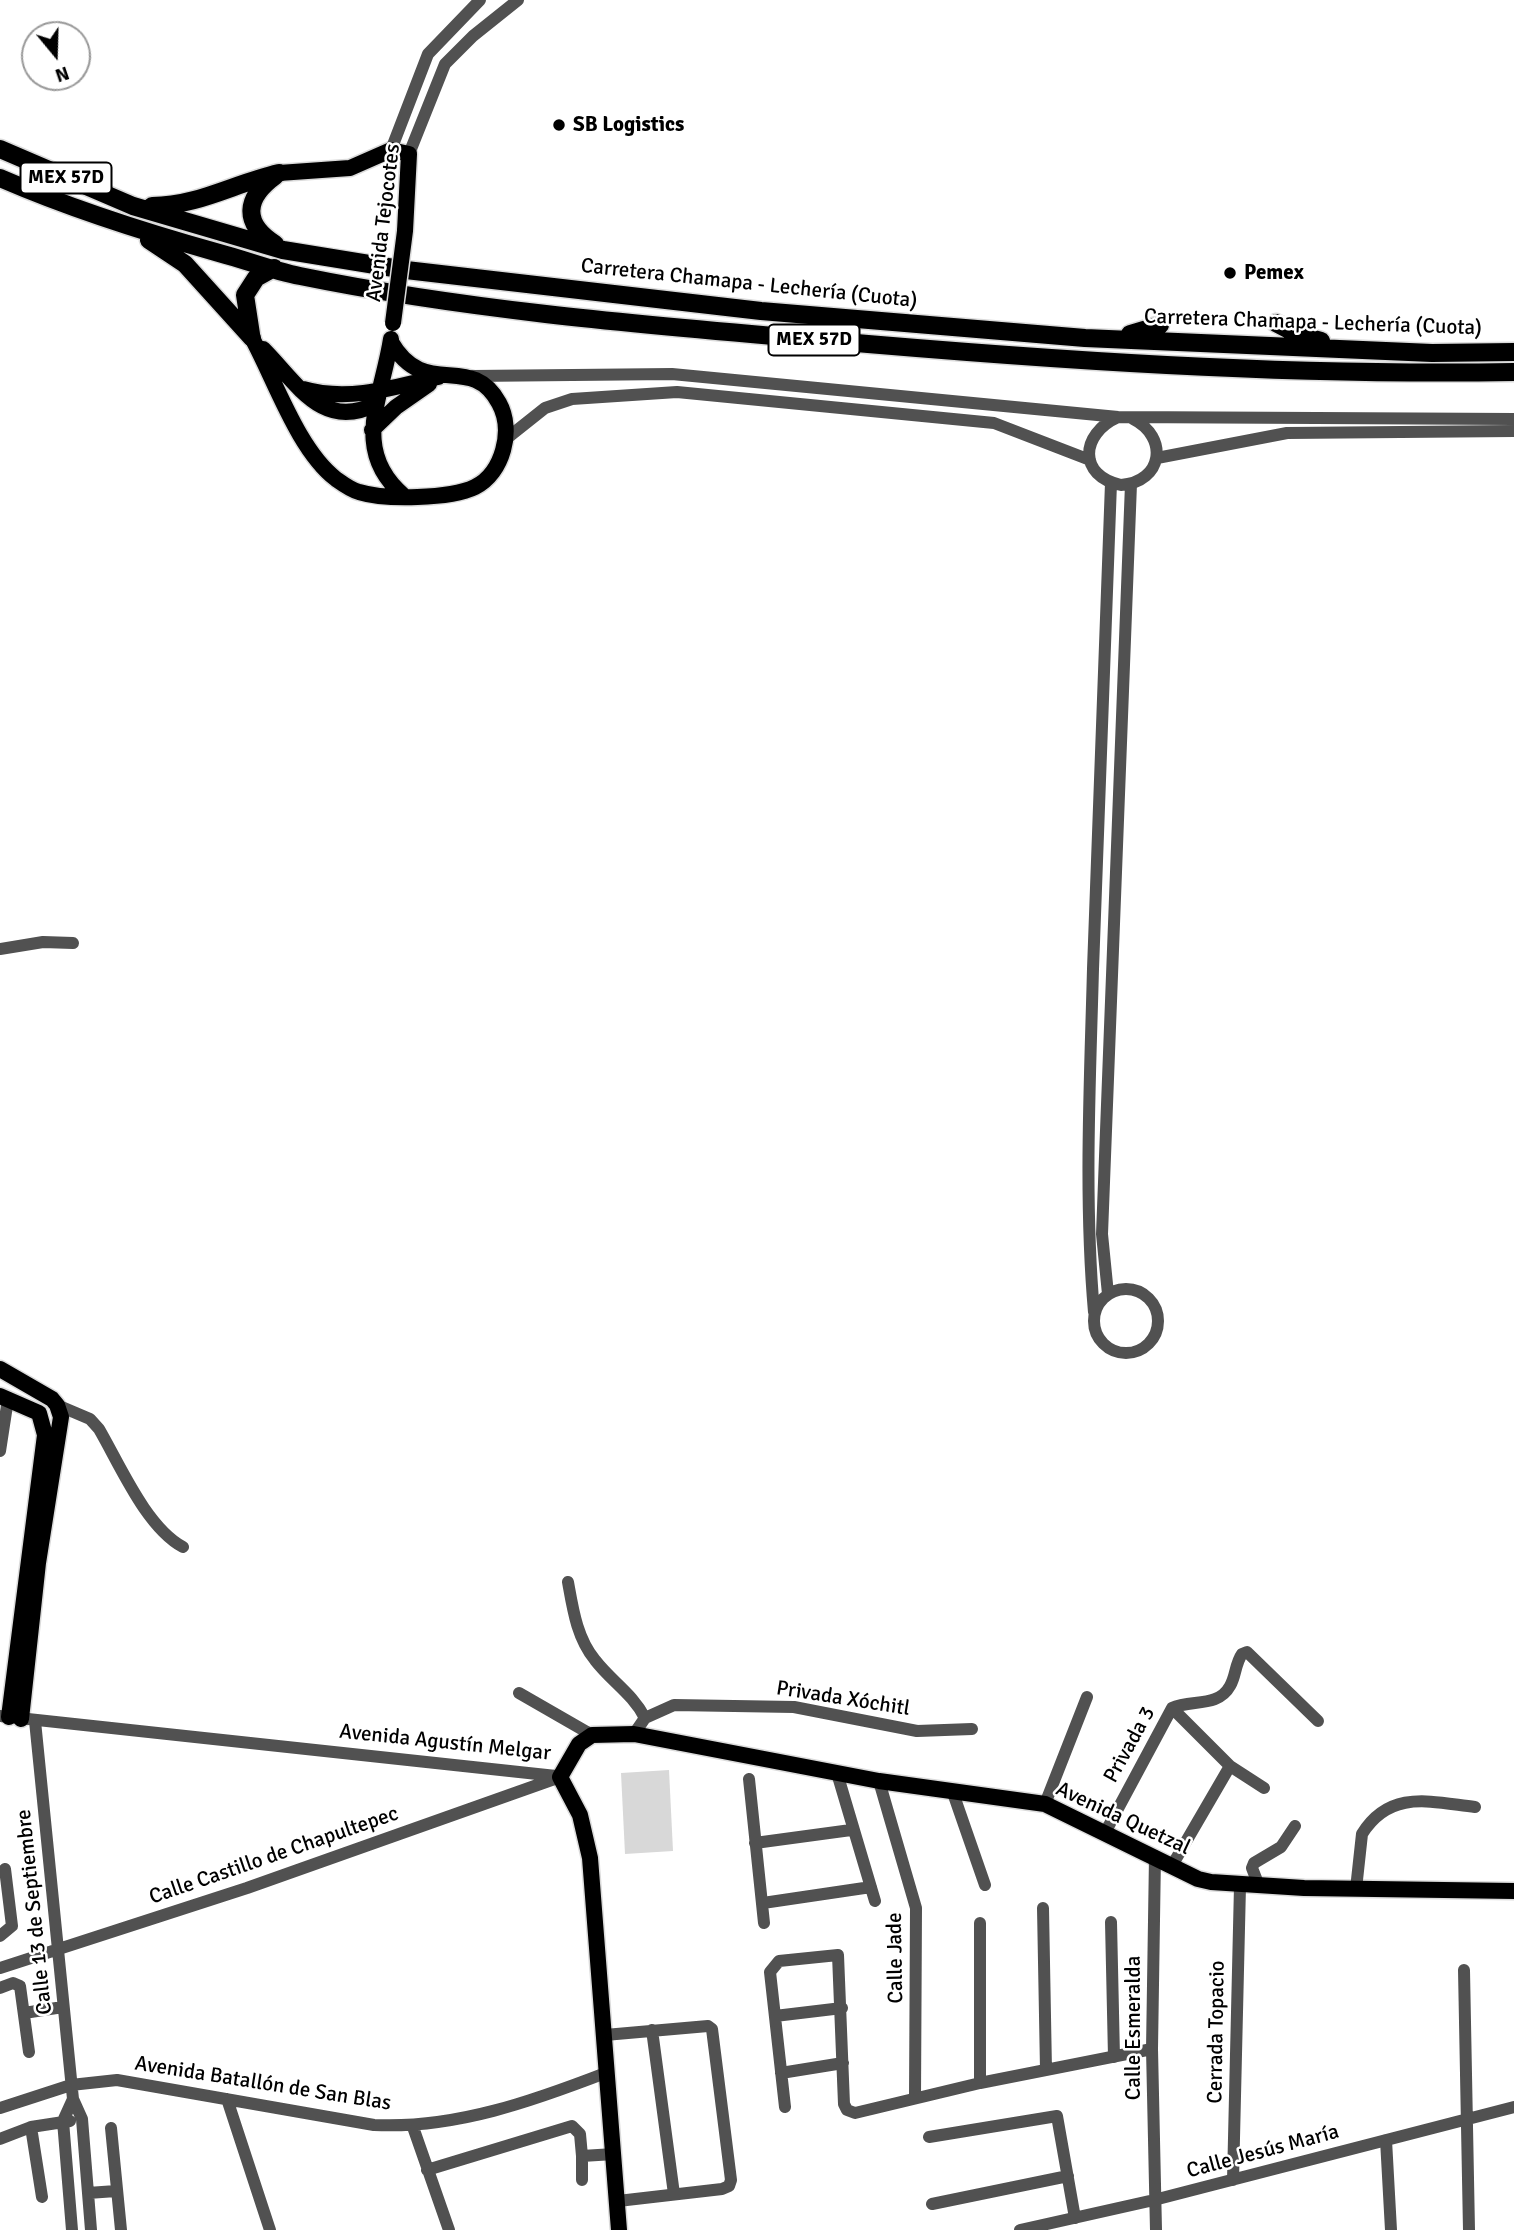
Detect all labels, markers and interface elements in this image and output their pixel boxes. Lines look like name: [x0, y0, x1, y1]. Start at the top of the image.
north arrow: [21, 21, 91, 91]
text: N: [52, 60, 72, 87]
place label: SB Logistics: [573, 112, 684, 138]
marker: SB Logistics: [551, 117, 567, 133]
street label: Avenida Tejocotes: [362, 143, 406, 303]
road number: MEX 57D: [20, 162, 112, 194]
street label: Carretera Chamapa - Lechería (Cuota): [579, 254, 919, 314]
place label: Pemex: [1244, 260, 1304, 286]
marker: Pemex: [1222, 265, 1238, 281]
street label: Carretera Chamapa - Lechería (Cuota): [1144, 305, 1482, 341]
road number: MEX 57D: [768, 324, 860, 356]
street label: Privada Xóchitl: [774, 1676, 912, 1722]
street label: Privada 3: [1099, 1703, 1161, 1787]
street label: Avenida Agustín Melgar: [338, 1719, 552, 1767]
street label: Avenida Quetzal: [1052, 1777, 1194, 1861]
street label: Calle Castillo de Chapultepec: [146, 1801, 402, 1911]
street label: Calle 13 de Septiembre: [12, 1808, 58, 2016]
street label: Calle Jade: [883, 1912, 909, 2004]
street label: Calle Esmeralda: [1121, 1956, 1147, 2100]
street label: Cerrada Topacio: [1203, 1960, 1231, 2104]
street label: Avenida Batallón de San Blas: [133, 2051, 393, 2117]
street label: Calle Jesús María: [1184, 2120, 1342, 2184]

